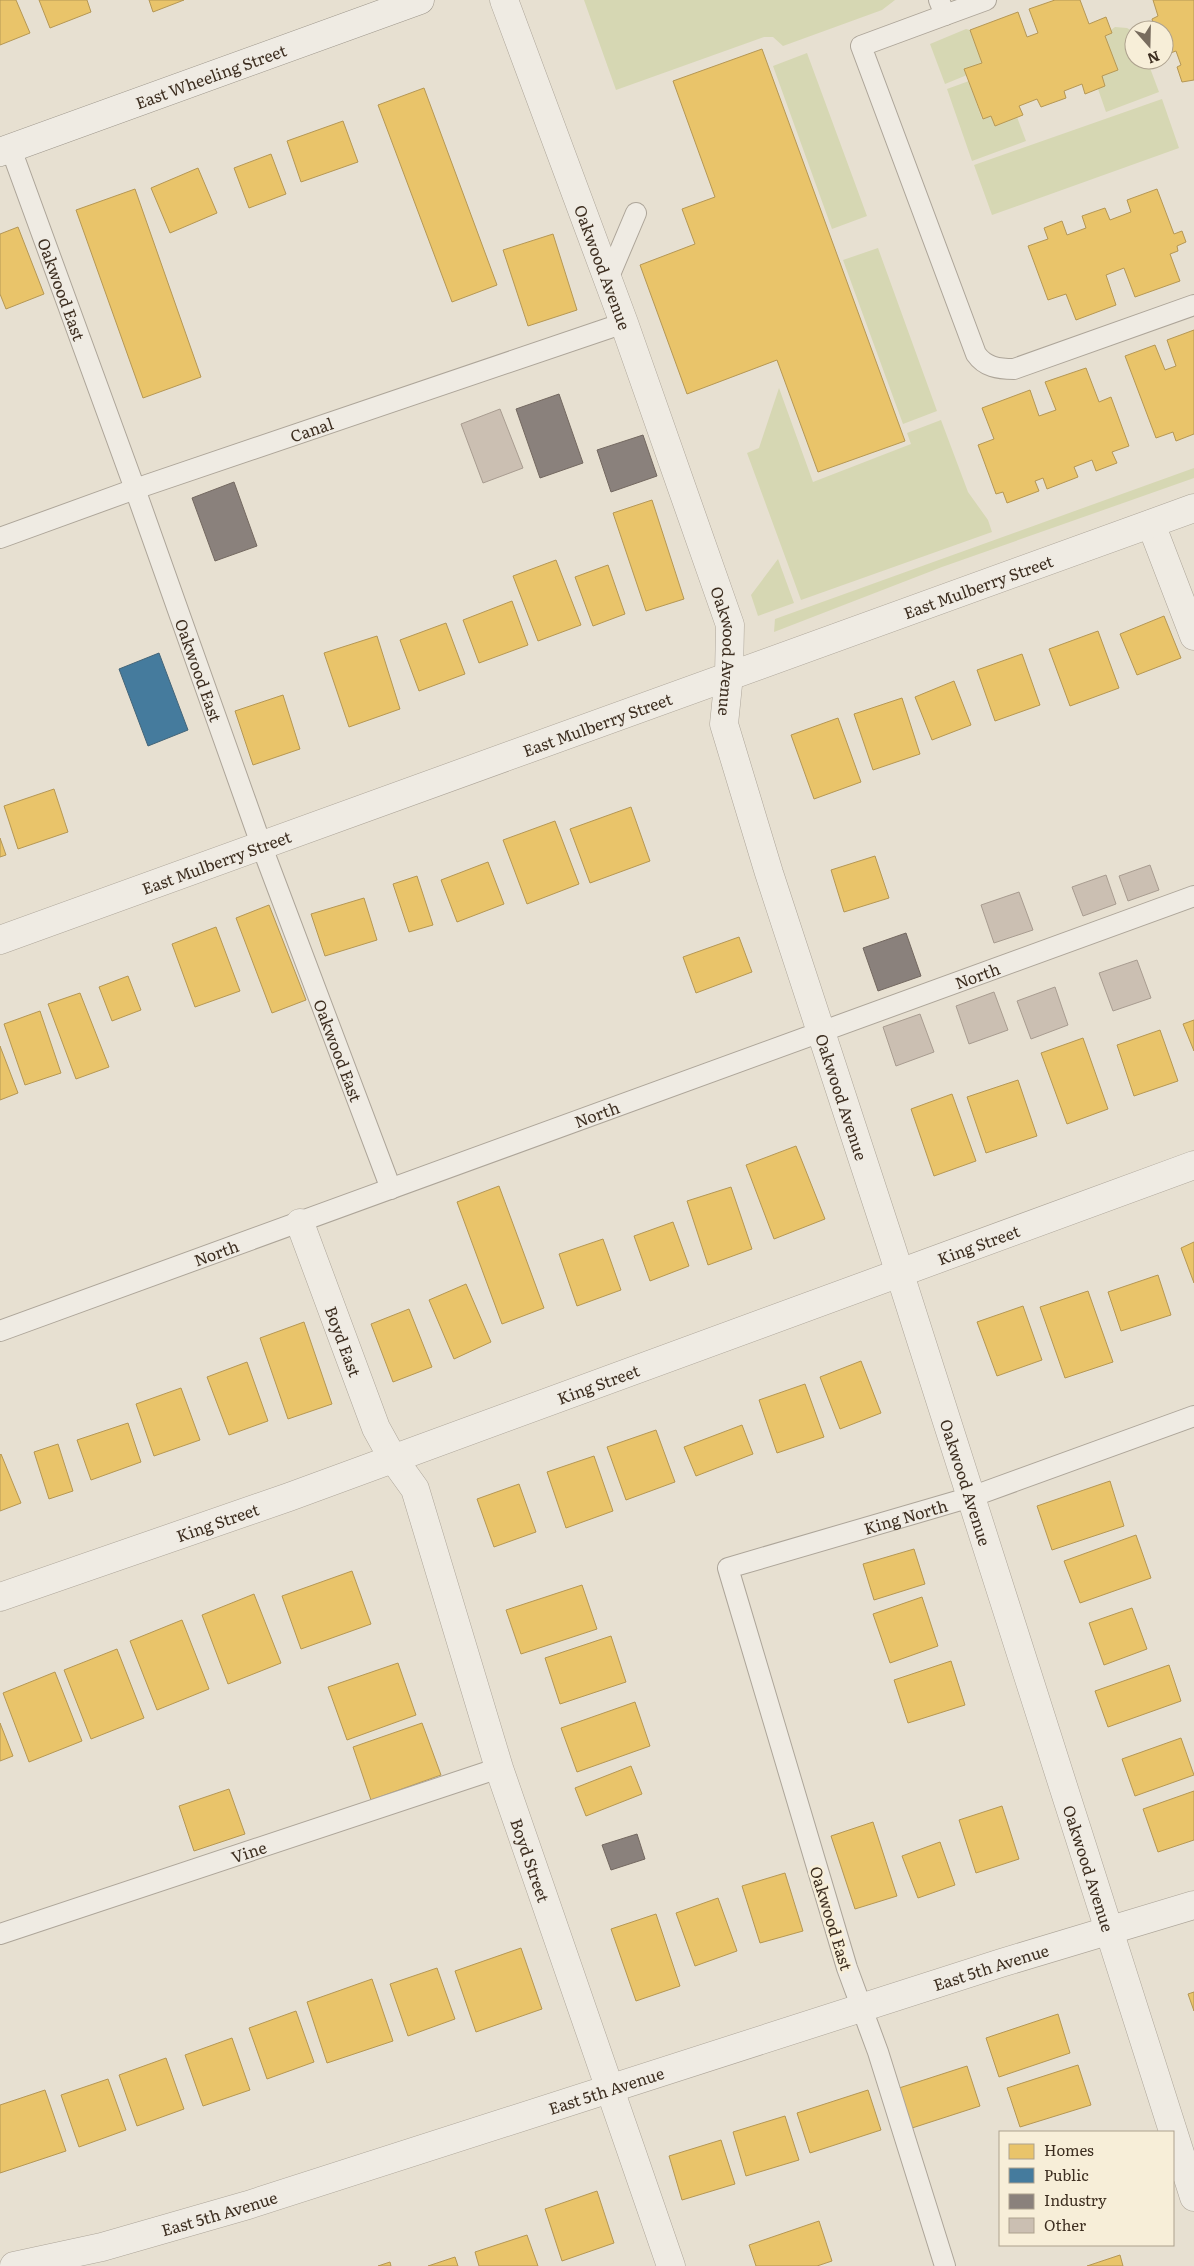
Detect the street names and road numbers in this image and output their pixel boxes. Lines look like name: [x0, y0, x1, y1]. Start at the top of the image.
street label: East Wheeling Street: [132, 37, 290, 114]
street label: Oakwood Avenue: [569, 201, 637, 333]
street label: Oakwood East: [32, 234, 92, 344]
street label: Canal: [287, 411, 336, 448]
street label: East Mulberry Street: [900, 548, 1057, 624]
street label: Oakwood Avenue: [705, 583, 743, 717]
street label: Oakwood East: [170, 615, 229, 725]
street label: East Mulberry Street: [519, 686, 676, 762]
street label: East Mulberry Street: [138, 823, 295, 900]
street label: North: [951, 956, 1003, 994]
street label: Oakwood East: [308, 996, 369, 1105]
street label: Oakwood Avenue: [810, 1030, 874, 1163]
street label: North: [571, 1094, 623, 1133]
street label: King Street: [934, 1218, 1023, 1270]
street label: North: [190, 1233, 242, 1271]
street label: Boyd East: [320, 1302, 368, 1380]
street label: King Street: [554, 1357, 643, 1410]
street label: Oakwood Avenue: [935, 1416, 998, 1549]
street label: King North: [861, 1492, 951, 1540]
street label: King Street: [173, 1496, 262, 1547]
street label: Oakwood Avenue: [1058, 1802, 1121, 1935]
street label: Boyd Street: [505, 1815, 557, 1906]
street label: Vine: [228, 1834, 269, 1868]
street label: Oakwood East: [805, 1863, 859, 1974]
street label: East 5th Avenue: [930, 1937, 1052, 1996]
street label: East 5th Avenue: [545, 2060, 667, 2120]
street label: East 5th Avenue: [158, 2184, 280, 2241]

